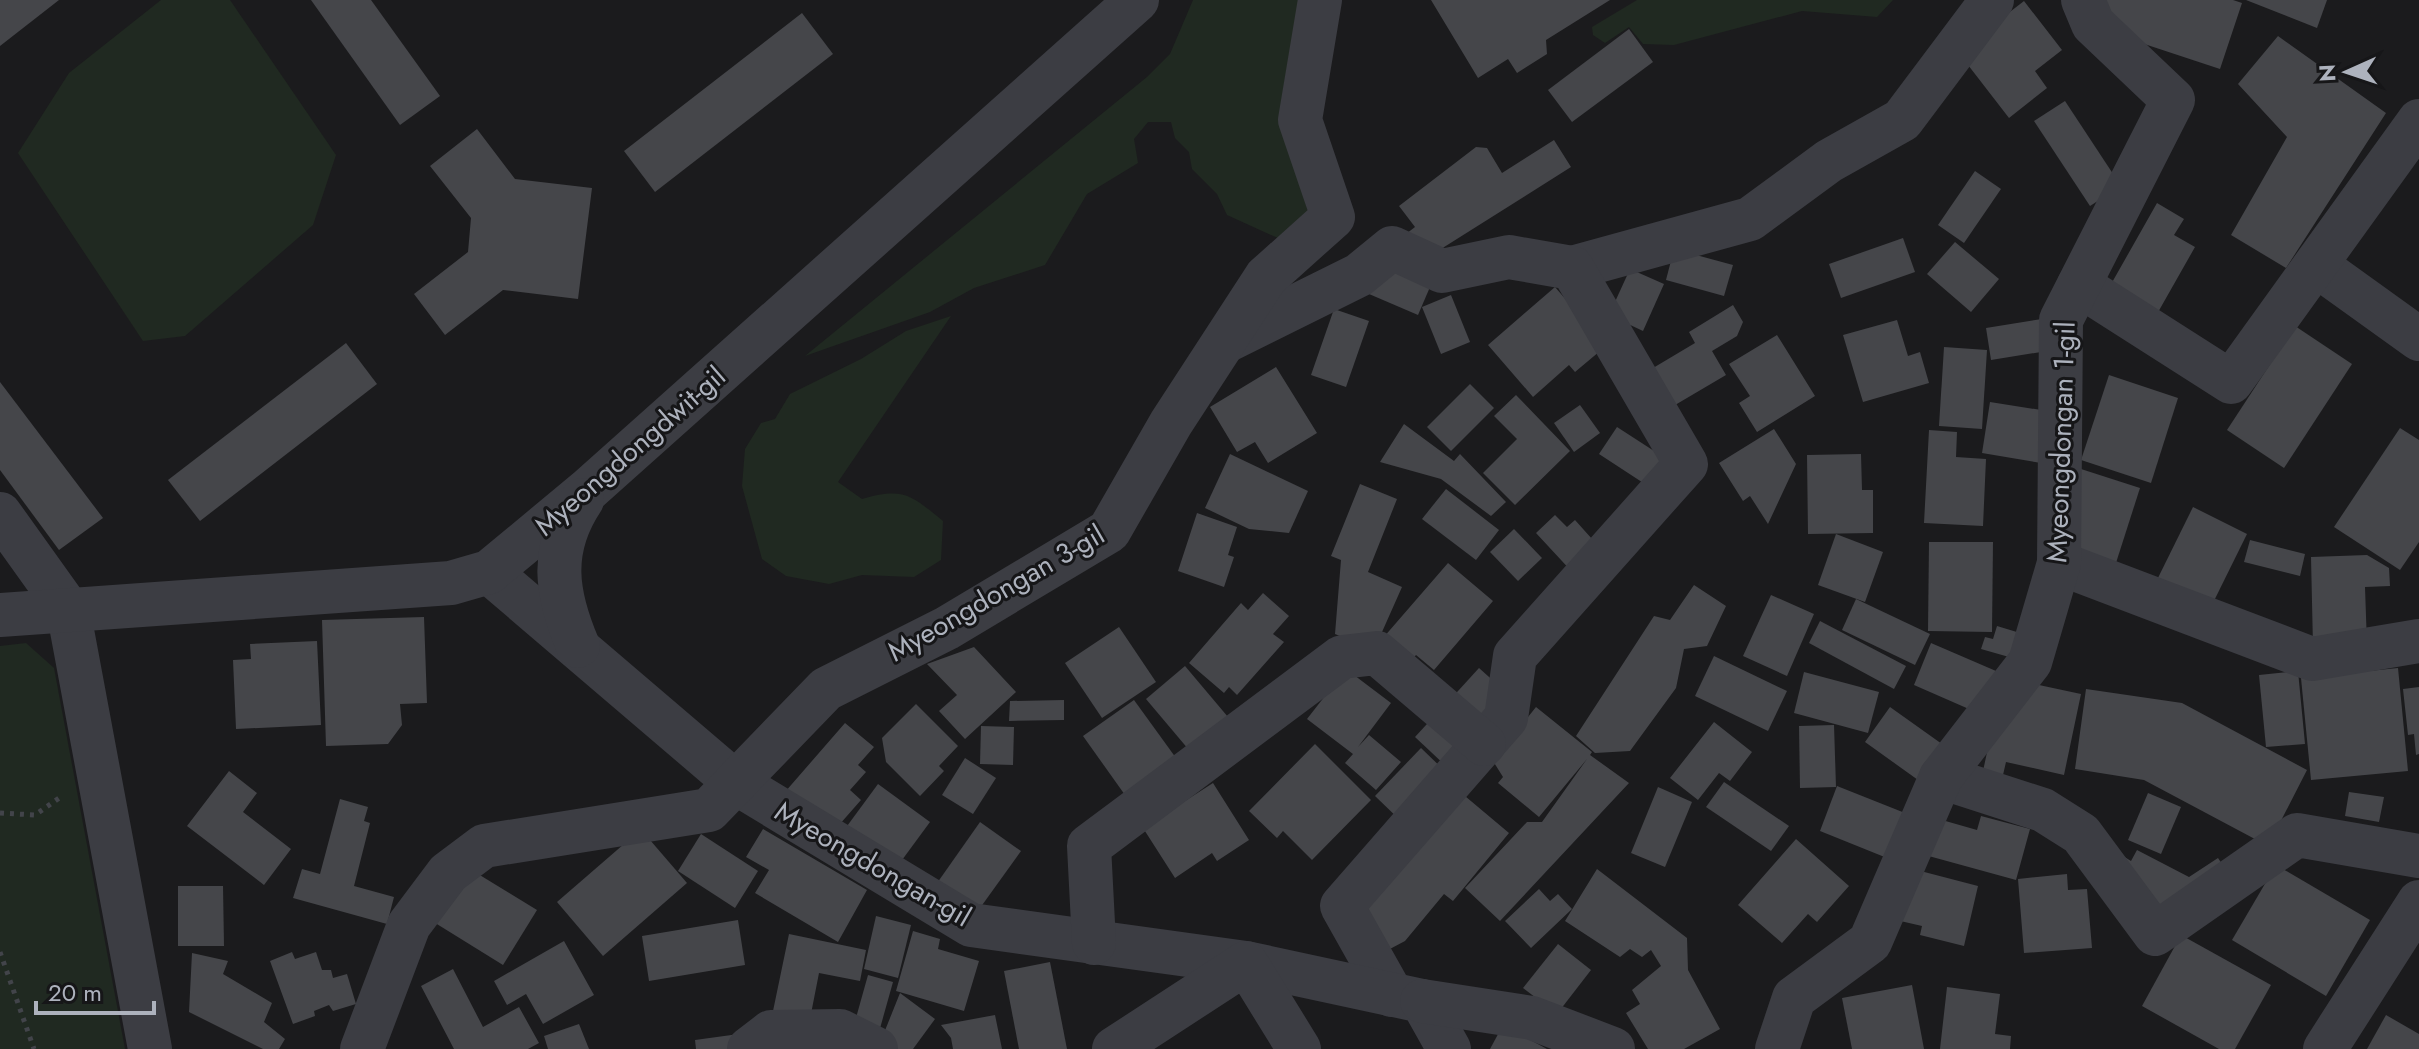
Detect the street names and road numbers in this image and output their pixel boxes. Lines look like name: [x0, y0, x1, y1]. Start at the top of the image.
street label: Myeongdongan 1-gil: [2036, 321, 2086, 563]
street label: Myeongdongdwit-gil: [525, 356, 735, 546]
street label: Myeongdongan 3-gil: [880, 514, 1112, 672]
street label: Myeongdongan-gil: [767, 791, 979, 937]

